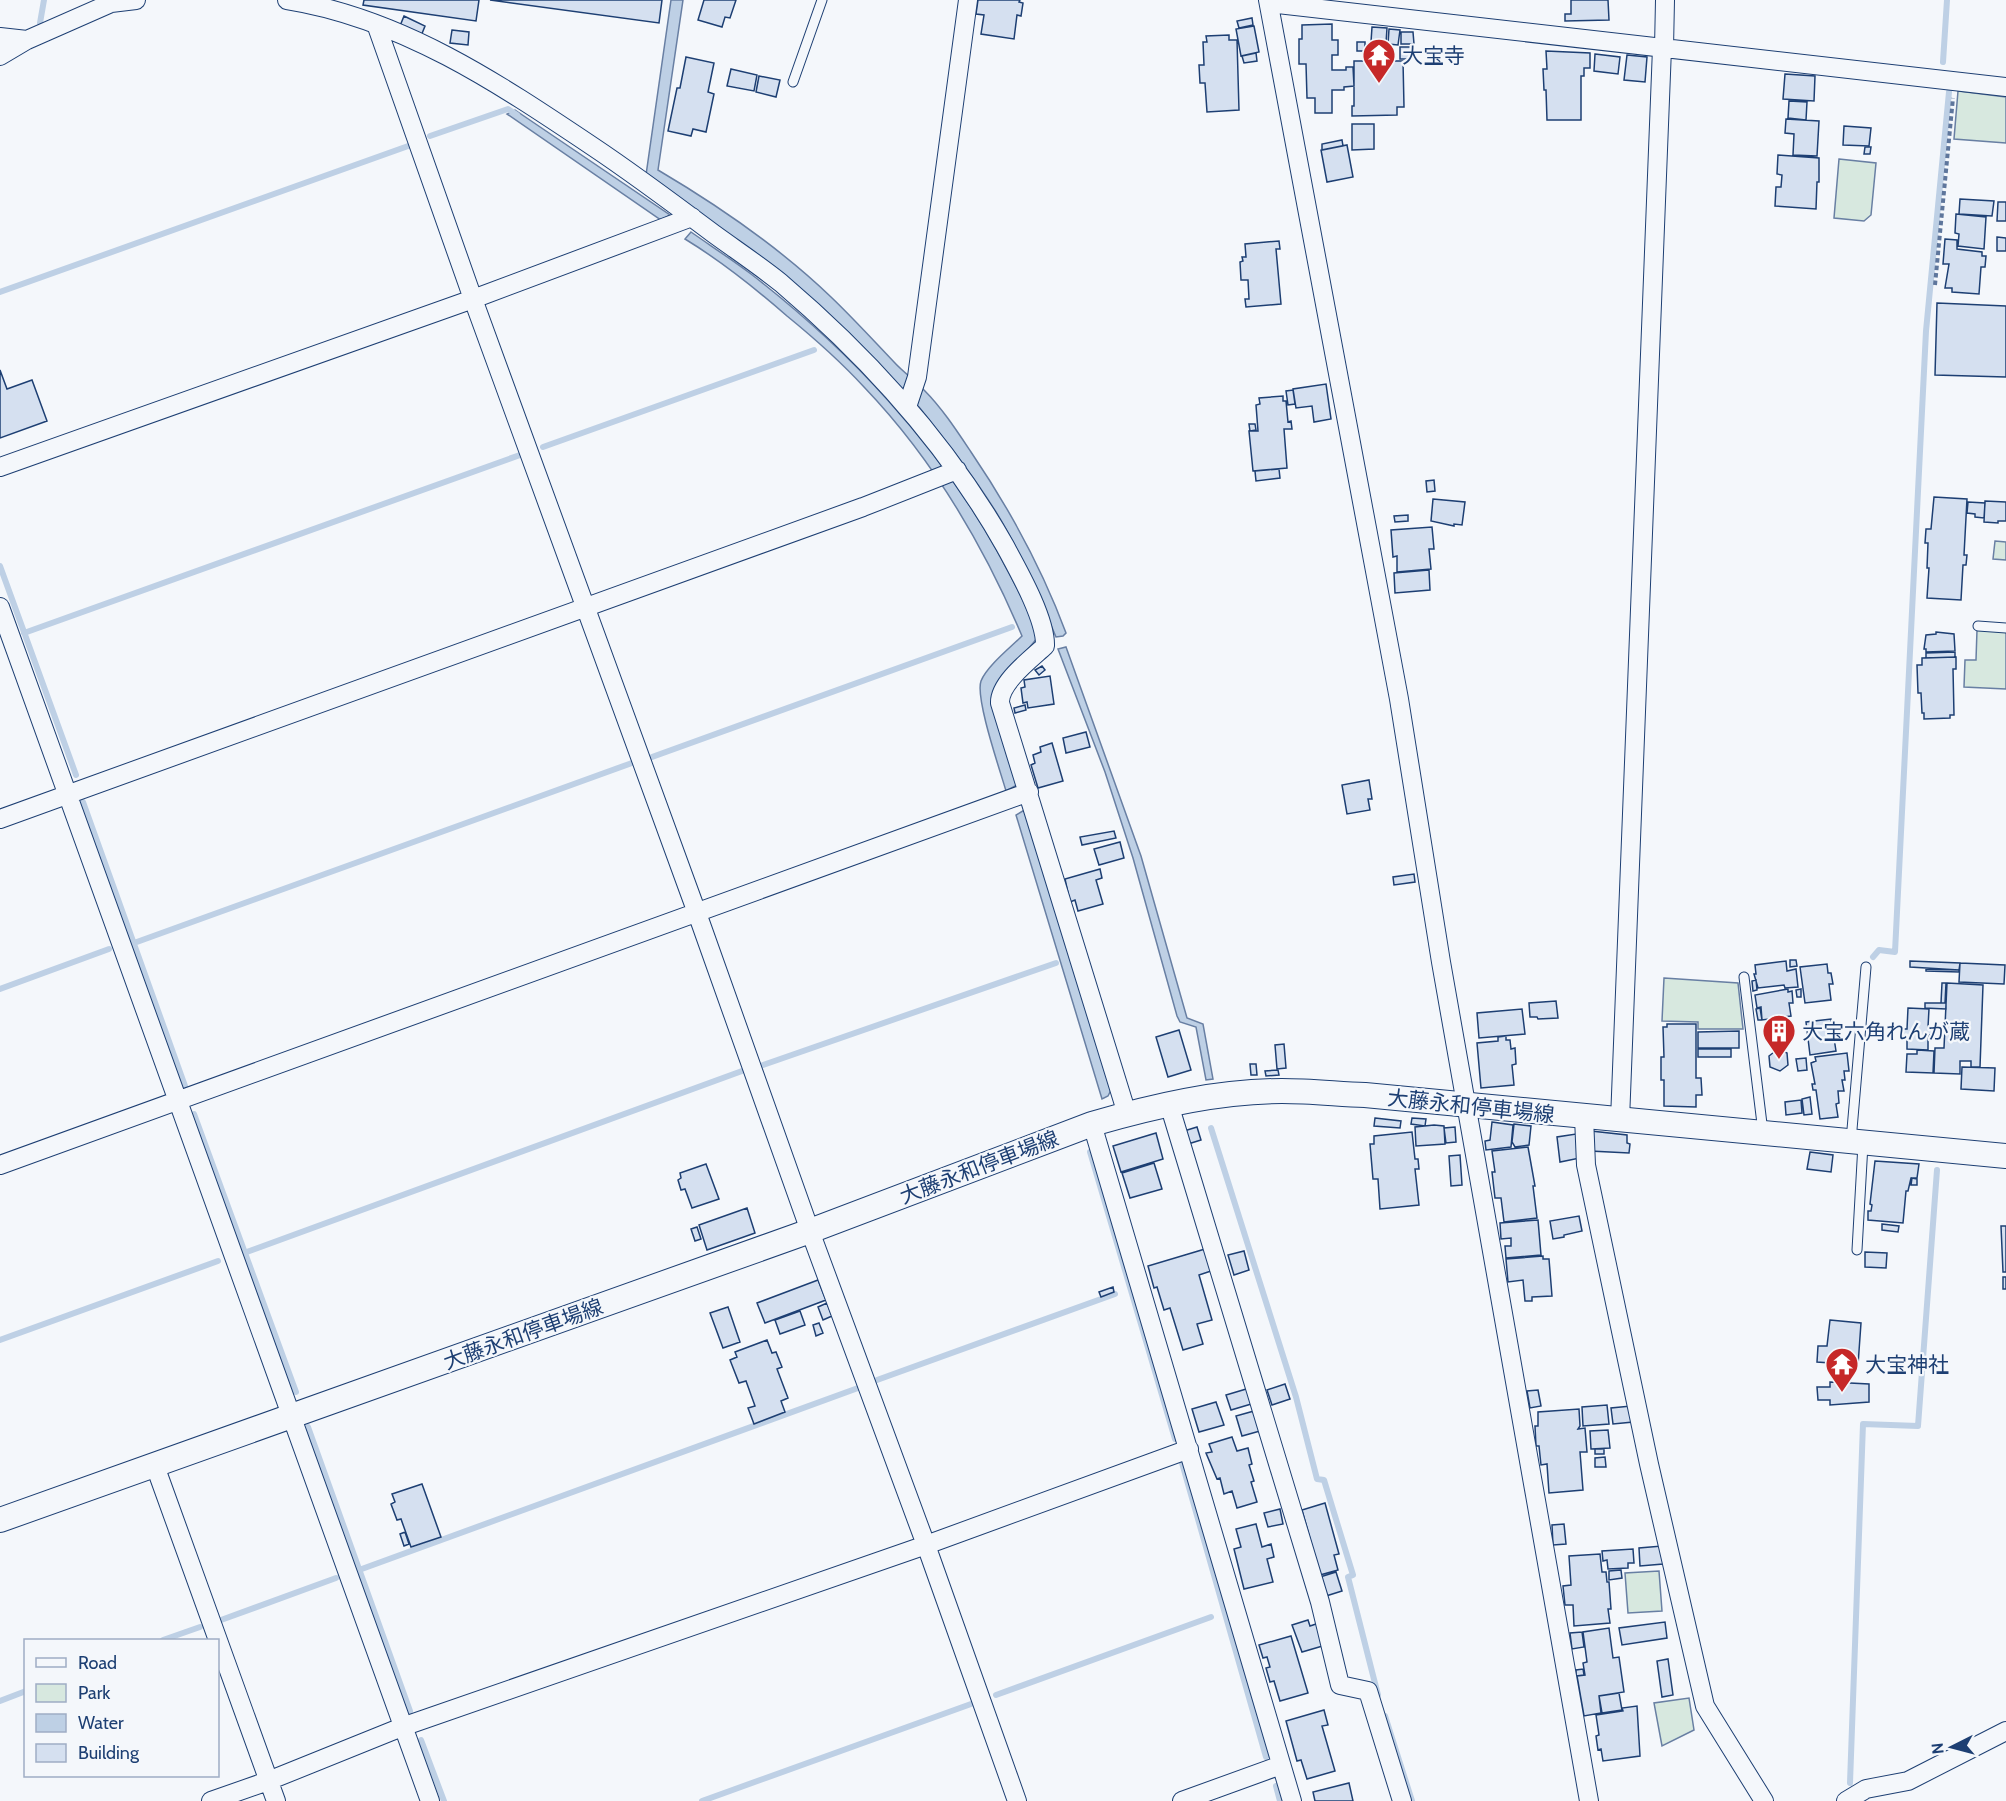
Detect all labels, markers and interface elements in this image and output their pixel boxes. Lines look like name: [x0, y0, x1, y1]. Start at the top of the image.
temple icon: 大宝寺: [1361, 37, 1397, 84]
place label: 大宝寺: [1402, 43, 1465, 68]
building icon: 大宝六角れんが蔵: [1761, 1013, 1797, 1060]
place label: 大宝六角れんが蔵: [1802, 1019, 1970, 1044]
street label: 大藤永和停車場線: [1386, 1085, 1556, 1127]
street label: 大藤永和停車場線: [896, 1125, 1062, 1209]
street label: 大藤永和停車場線: [440, 1294, 606, 1374]
temple icon: 大宝神社: [1824, 1346, 1860, 1393]
place label: 大宝神社: [1865, 1352, 1949, 1377]
legend: [24, 1639, 219, 1777]
text: Road: [78, 1652, 117, 1674]
text: Park: [78, 1682, 111, 1704]
text: Water: [78, 1712, 124, 1734]
north arrow: [1922, 1717, 1982, 1777]
text: Building: [78, 1742, 140, 1764]
text: N: [1928, 1742, 1948, 1755]

